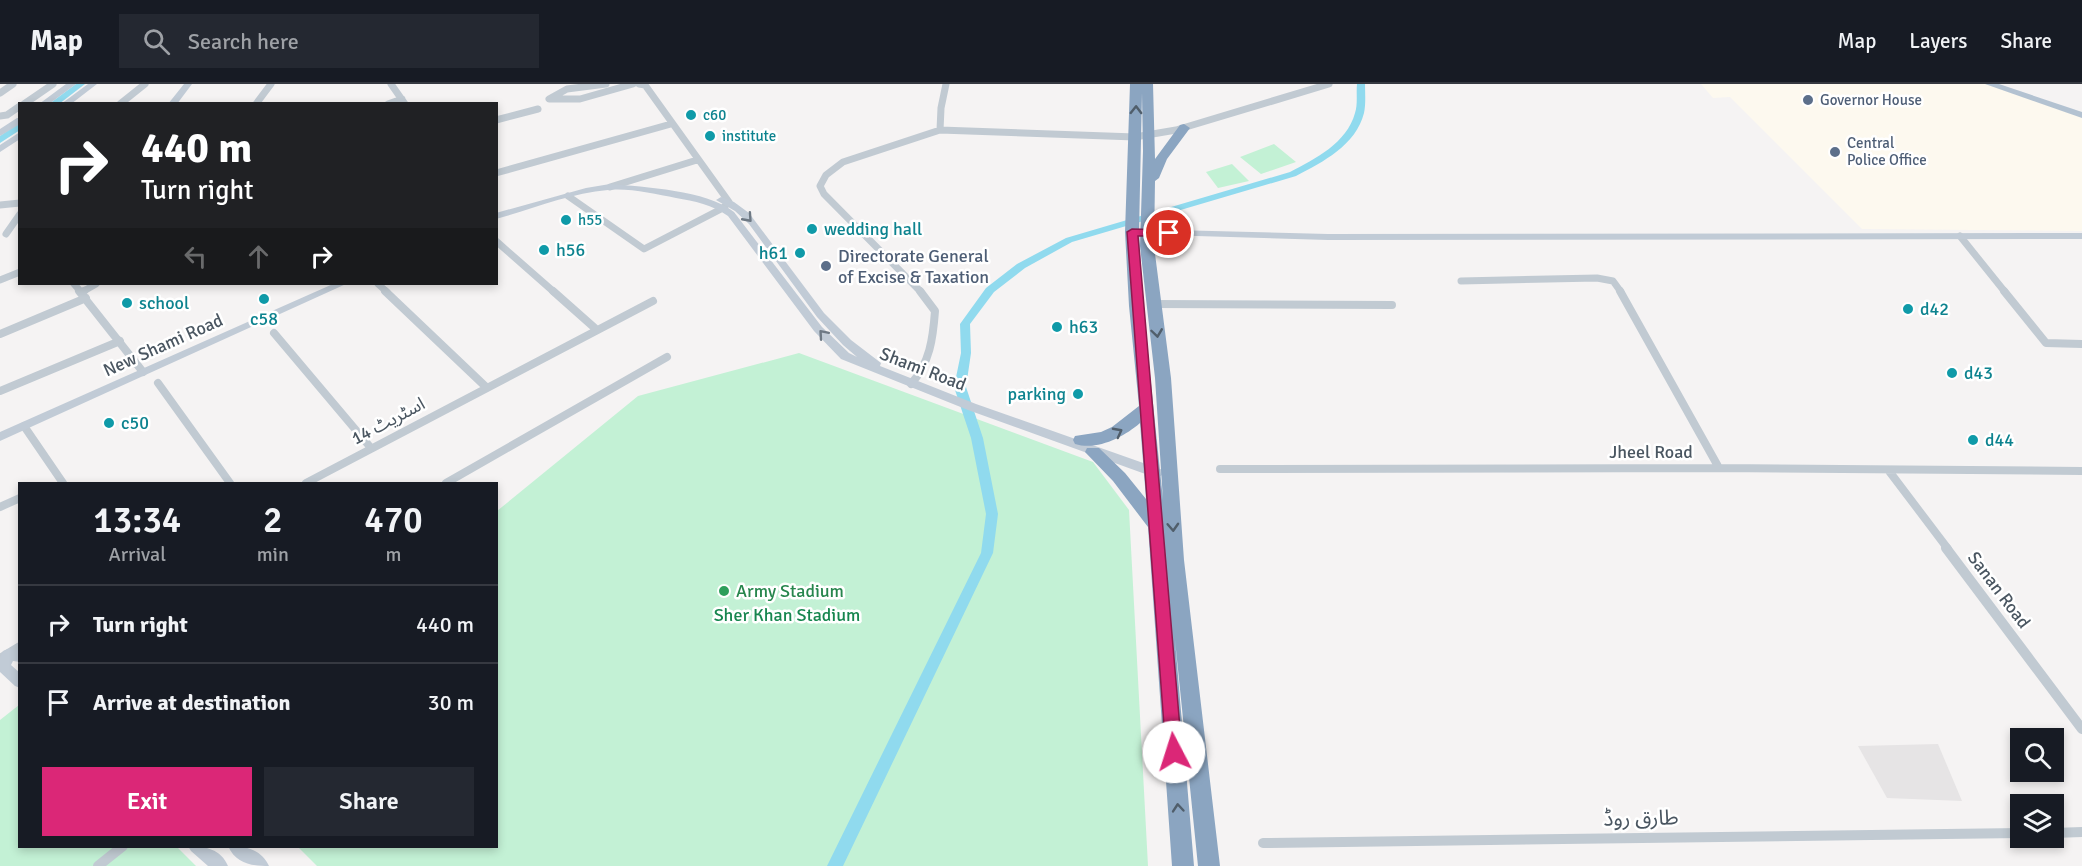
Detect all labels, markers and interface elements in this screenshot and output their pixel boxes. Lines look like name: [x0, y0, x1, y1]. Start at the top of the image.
search box: [119, 14, 539, 68]
text: Map: [30, 24, 83, 58]
icon: search: [140, 25, 173, 58]
text: Search here: [188, 28, 299, 55]
text: Map: [1838, 28, 1876, 54]
text: Layers: [1909, 28, 1967, 54]
text: Share: [2000, 28, 2052, 54]
place label: Governor House: [1820, 91, 1922, 109]
marker: Governor House: [1801, 93, 1815, 107]
place label: c60: [703, 106, 726, 124]
one-way arrow: [1129, 106, 1142, 115]
marker: c60: [684, 108, 698, 122]
text: 440 m: [141, 123, 252, 174]
icon: right: [42, 126, 120, 204]
place label: institute: [722, 127, 776, 145]
marker: institute: [703, 129, 717, 143]
place label: Central Police Office: [1847, 134, 1927, 169]
marker: Central Police Office: [1828, 145, 1842, 159]
text: Turn right: [141, 174, 254, 207]
pin: [1143, 207, 1194, 258]
place label: h55: [578, 211, 602, 229]
one-way arrow: [741, 211, 752, 222]
marker: h55: [559, 213, 573, 227]
icon: arrive: [1152, 216, 1185, 249]
place label: wedding hall: [824, 218, 922, 240]
marker: wedding hall: [805, 222, 819, 236]
place label: h56: [556, 239, 585, 261]
icon: left: [179, 240, 212, 273]
icon: ahead: [242, 240, 275, 273]
icon: right: [305, 240, 338, 273]
place label: h61: [759, 242, 788, 264]
marker: h56: [537, 243, 551, 257]
place label: Directorate General of Excise & Taxation: [838, 245, 989, 288]
marker: h61: [793, 246, 807, 260]
marker: Directorate General of Excise & Taxation: [819, 259, 833, 273]
place label: school: [139, 292, 189, 314]
marker: c58: [257, 292, 271, 306]
marker: school: [120, 296, 134, 310]
place label: d42: [1920, 298, 1949, 320]
marker: d42: [1901, 302, 1915, 316]
place label: c58: [250, 308, 278, 330]
street label: New Shami Road: [100, 309, 226, 381]
place label: h63: [1069, 316, 1098, 338]
marker: h63: [1050, 320, 1064, 334]
one-way arrow: [1150, 328, 1162, 337]
one-way arrow: [819, 330, 830, 341]
street label: Shami Road: [877, 342, 969, 396]
place label: d43: [1964, 362, 1993, 384]
marker: d43: [1945, 366, 1959, 380]
place label: parking: [1008, 383, 1066, 405]
marker: parking: [1071, 387, 1085, 401]
street label: اسٹریٹ 14: [347, 392, 429, 450]
place label: c50: [121, 412, 149, 434]
marker: c50: [102, 416, 116, 430]
one-way arrow: [1111, 428, 1122, 439]
place label: d44: [1985, 429, 2014, 451]
marker: d44: [1966, 433, 1980, 447]
street label: Jheel Road: [1609, 441, 1693, 463]
text: 13:34: [93, 498, 181, 543]
text: 2: [263, 498, 283, 543]
text: 470: [364, 498, 423, 543]
one-way arrow: [1166, 522, 1179, 531]
text: Arrival: [109, 542, 166, 567]
text: min: [257, 542, 289, 567]
text: m: [385, 542, 401, 567]
street label: Sanan Road: [1963, 547, 2035, 633]
place label: Army Stadium: [736, 580, 844, 602]
marker: Army Stadium: [717, 584, 731, 598]
park label: Sher Khan Stadium: [714, 604, 860, 626]
icon: right: [42, 608, 75, 641]
text: Turn right: [93, 611, 188, 638]
text: 440 m: [416, 611, 474, 638]
icon: arrive: [42, 686, 75, 719]
text: Arrive at destination: [93, 689, 290, 716]
text: 30 m: [428, 689, 474, 716]
position arrow: [1142, 720, 1206, 784]
map controls: [2010, 728, 2064, 848]
button: search: [2010, 728, 2064, 782]
button: Exit: [42, 767, 252, 836]
button: Share: [264, 767, 474, 836]
button: layers: [2010, 794, 2064, 848]
one-way arrow: [1172, 803, 1185, 812]
street label: طارق روڈ: [1603, 804, 1679, 832]

